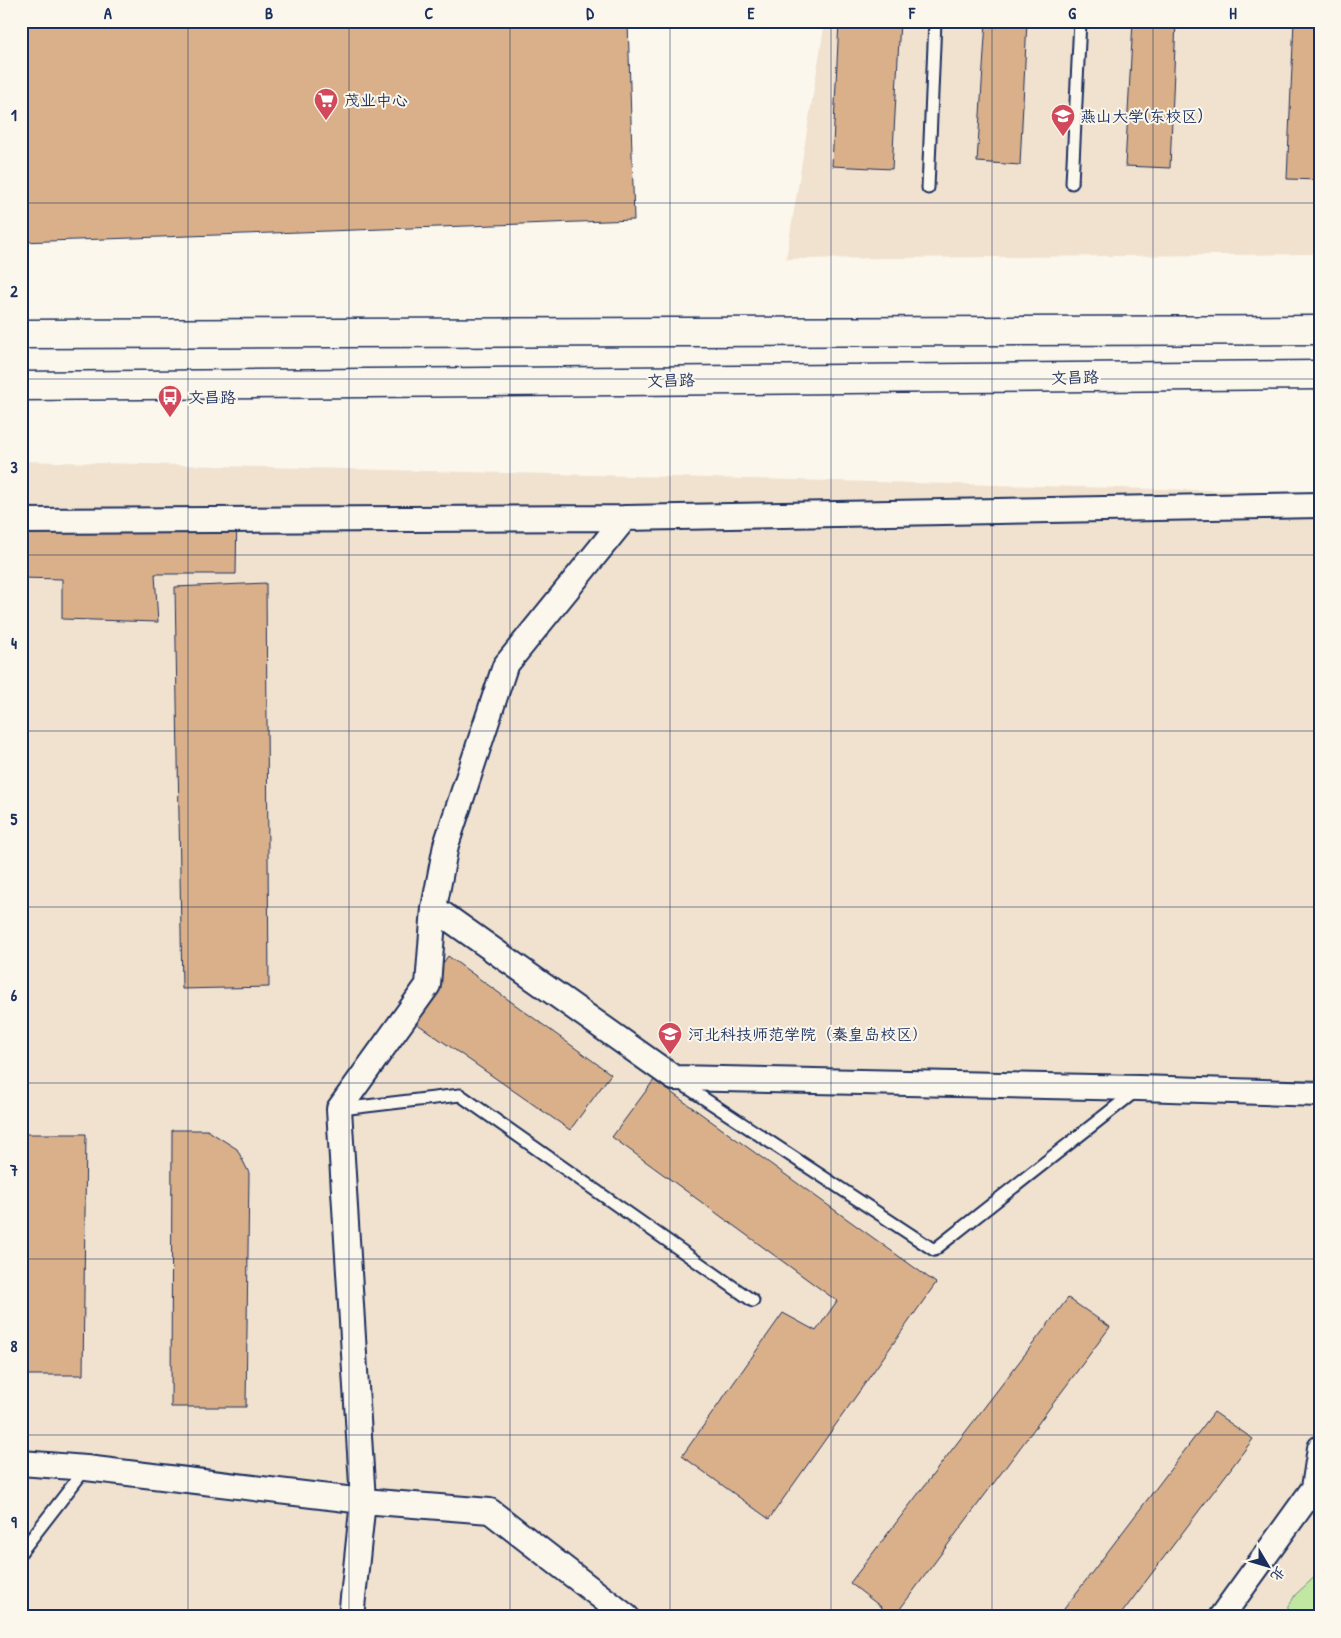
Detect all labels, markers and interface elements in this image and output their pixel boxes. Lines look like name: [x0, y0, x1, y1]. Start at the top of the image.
text: A: [104, 2, 112, 24]
text: B: [265, 2, 273, 24]
text: C: [425, 2, 434, 24]
text: D: [586, 2, 594, 24]
text: E: [747, 2, 755, 24]
text: F: [908, 2, 916, 24]
text: G: [1068, 2, 1076, 24]
text: H: [1229, 2, 1237, 24]
supermarket icon: 茂业中心: [313, 87, 339, 121]
place label: 茂业中心: [344, 89, 408, 111]
school or university icon: 燕山大学(东校区): [1050, 103, 1076, 137]
text: 1: [11, 104, 17, 126]
place label: 燕山大学(东校区): [1080, 105, 1203, 127]
text: 2: [10, 280, 18, 302]
street label: 文昌路: [1051, 366, 1099, 388]
street label: 文昌路: [647, 369, 695, 391]
bus stop icon: 文昌路: [157, 384, 183, 418]
place label: 文昌路: [188, 386, 236, 408]
text: 3: [10, 456, 18, 478]
text: 4: [11, 632, 17, 654]
text: 5: [11, 808, 18, 830]
text: 6: [11, 984, 18, 1006]
school or university icon: 河北科技师范学院（秦皇岛校区）: [657, 1021, 683, 1055]
place label: 河北科技师范学院（秦皇岛校区）: [688, 1023, 928, 1045]
text: 7: [9, 1159, 18, 1181]
text: 8: [11, 1335, 18, 1357]
text: 9: [11, 1511, 17, 1533]
north arrow: [1244, 1540, 1294, 1590]
text: 北: [1267, 1563, 1290, 1586]

